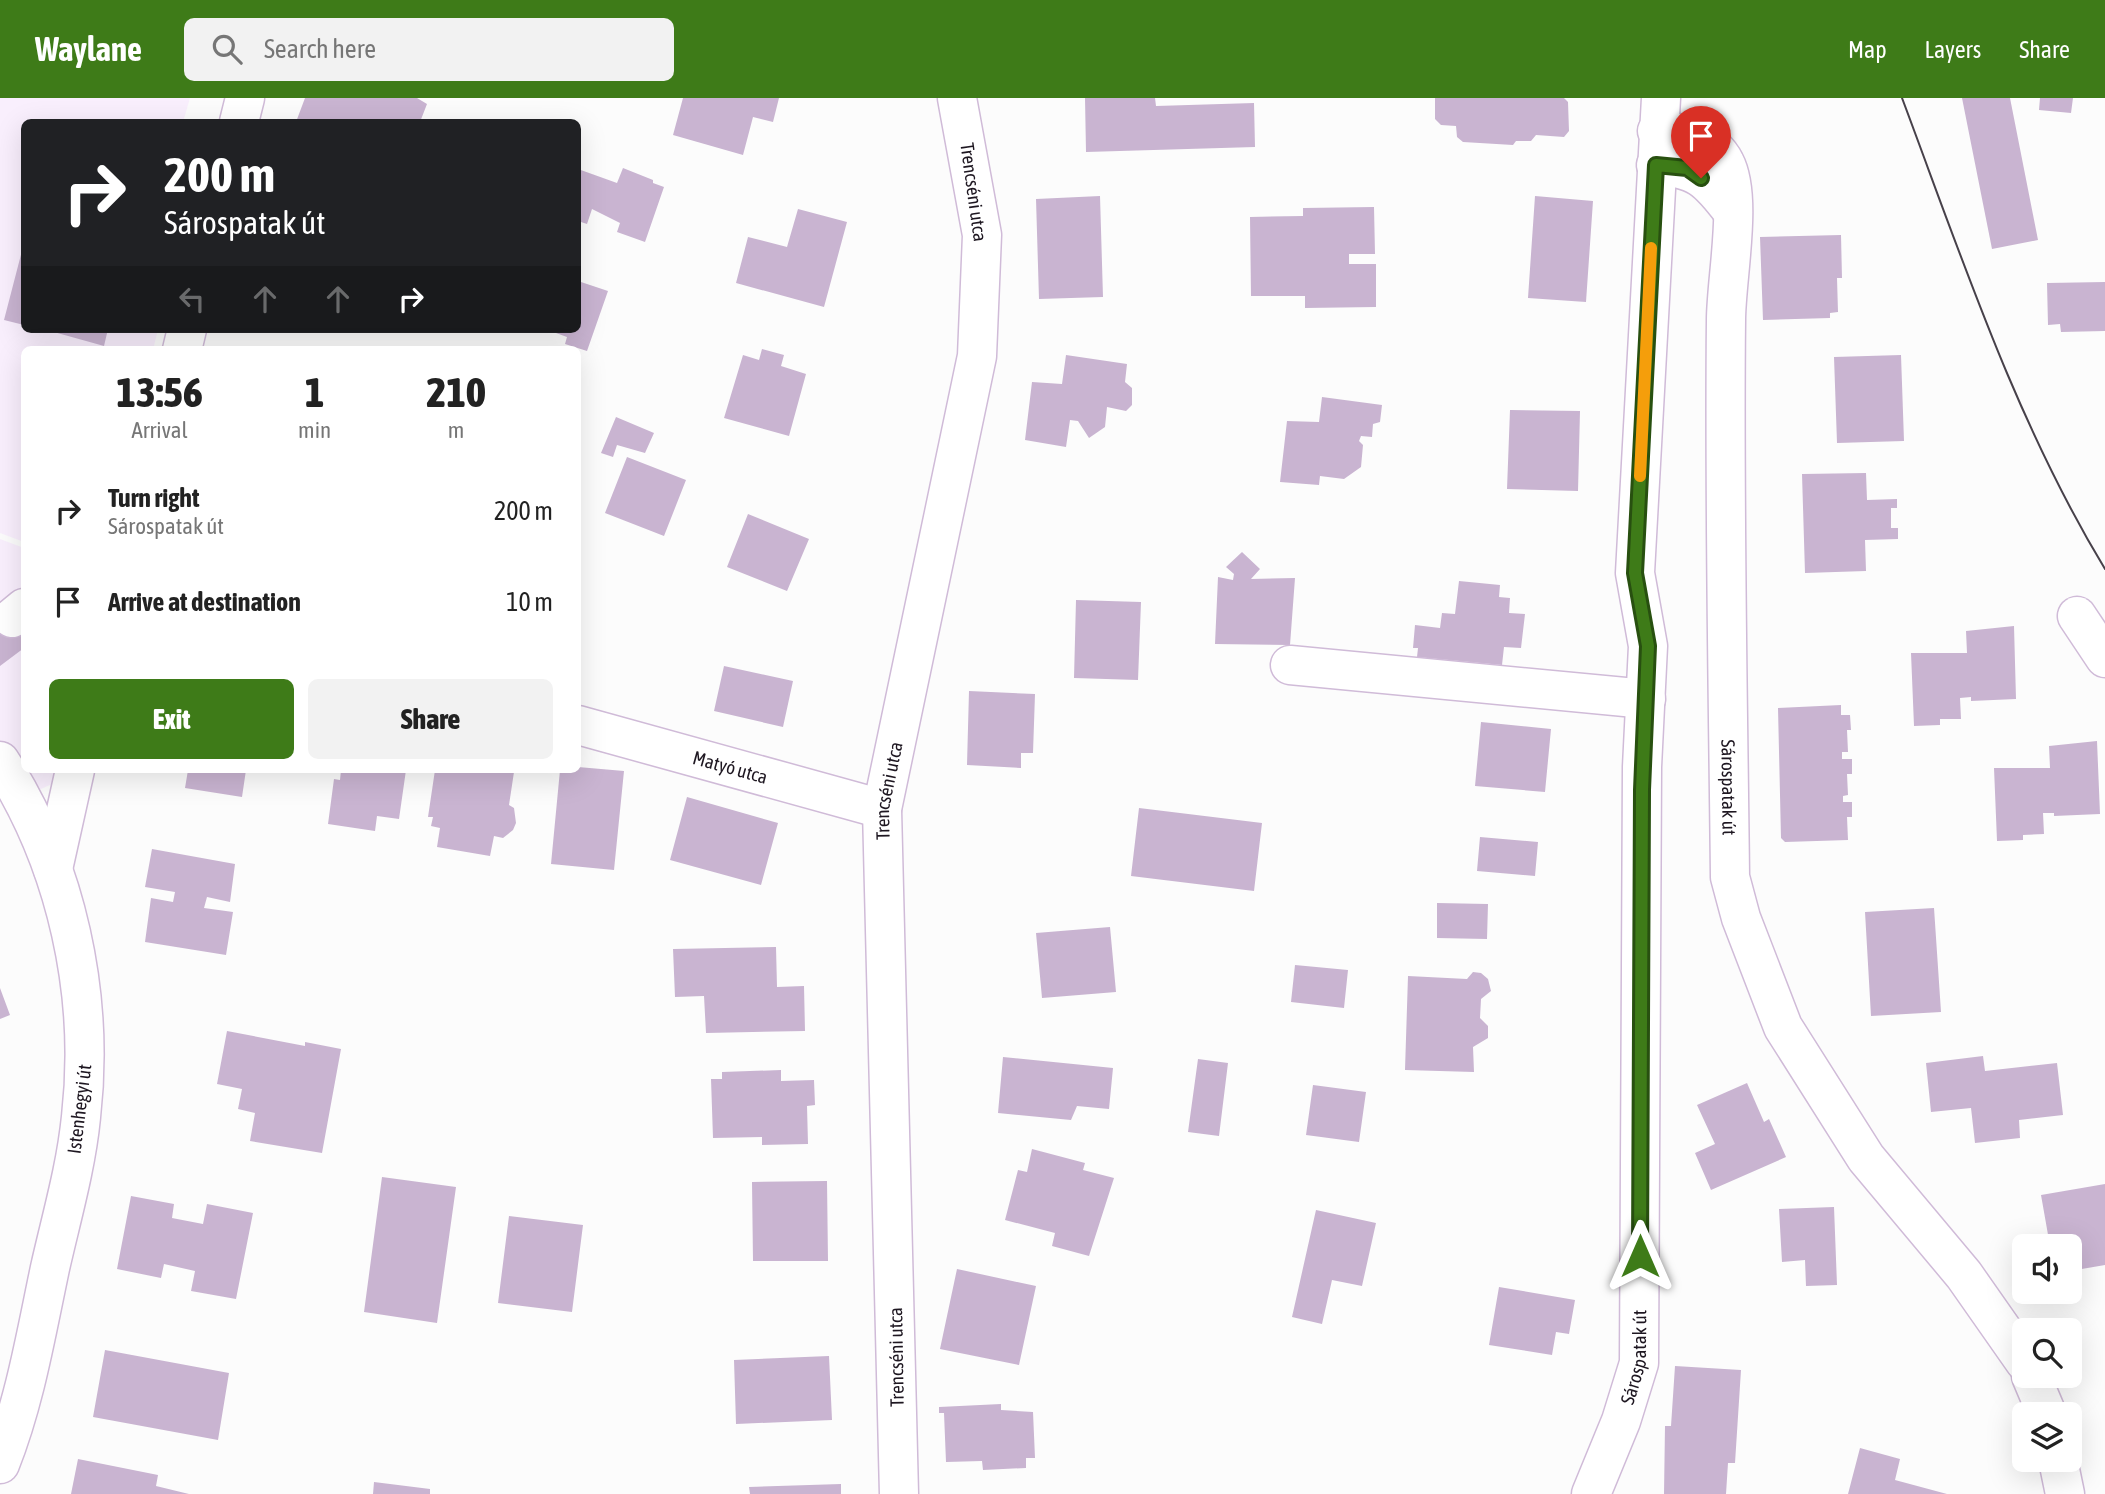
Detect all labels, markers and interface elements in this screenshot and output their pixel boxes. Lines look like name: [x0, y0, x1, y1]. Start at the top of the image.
search box: [184, 18, 674, 81]
text: Waylane: [35, 30, 142, 68]
icon: search: [208, 30, 246, 68]
text: Search here: [264, 34, 376, 64]
text: Map: [1848, 36, 1887, 63]
text: Layers: [1925, 36, 1981, 63]
text: Share: [2019, 36, 2070, 63]
pin: [1671, 106, 1731, 178]
icon: arrive: [1682, 117, 1720, 155]
street label: Trencséni utca: [956, 141, 992, 243]
text: 200 m: [164, 146, 275, 202]
icon: right: [49, 147, 140, 238]
text: Sárospatak út: [164, 204, 325, 241]
icon: left: [173, 280, 211, 318]
icon: ahead: [246, 280, 284, 318]
icon: ahead: [319, 280, 357, 318]
icon: right: [392, 280, 430, 318]
text: 13:56: [116, 368, 203, 416]
text: 1: [305, 368, 324, 416]
text: 210: [426, 368, 486, 416]
text: Arrival: [131, 417, 188, 443]
text: min: [298, 417, 331, 443]
text: m: [448, 417, 464, 443]
text: Turn right: [108, 483, 199, 513]
icon: right: [49, 492, 87, 530]
text: 200 m: [494, 496, 553, 526]
text: Sárospatak út: [108, 513, 224, 539]
icon: arrive: [49, 583, 87, 621]
text: Arrive at destination: [108, 587, 301, 617]
text: 10 m: [506, 587, 553, 617]
button: Exit: [49, 679, 294, 759]
button: Share: [308, 679, 553, 759]
street label: Sárospatak út: [1717, 739, 1741, 836]
street label: Trencséni utca: [871, 740, 907, 840]
street label: Matyó utca: [690, 746, 770, 788]
street label: Istenhegyi út: [63, 1063, 95, 1155]
position arrow: [1603, 1219, 1677, 1293]
map controls: [2012, 1234, 2082, 1472]
button: sound: [2012, 1234, 2082, 1304]
street label: Trencséni utca: [884, 1307, 908, 1407]
street label: Sárospatak út: [1616, 1310, 1651, 1407]
button: search: [2012, 1318, 2082, 1388]
button: layers: [2012, 1402, 2082, 1472]

